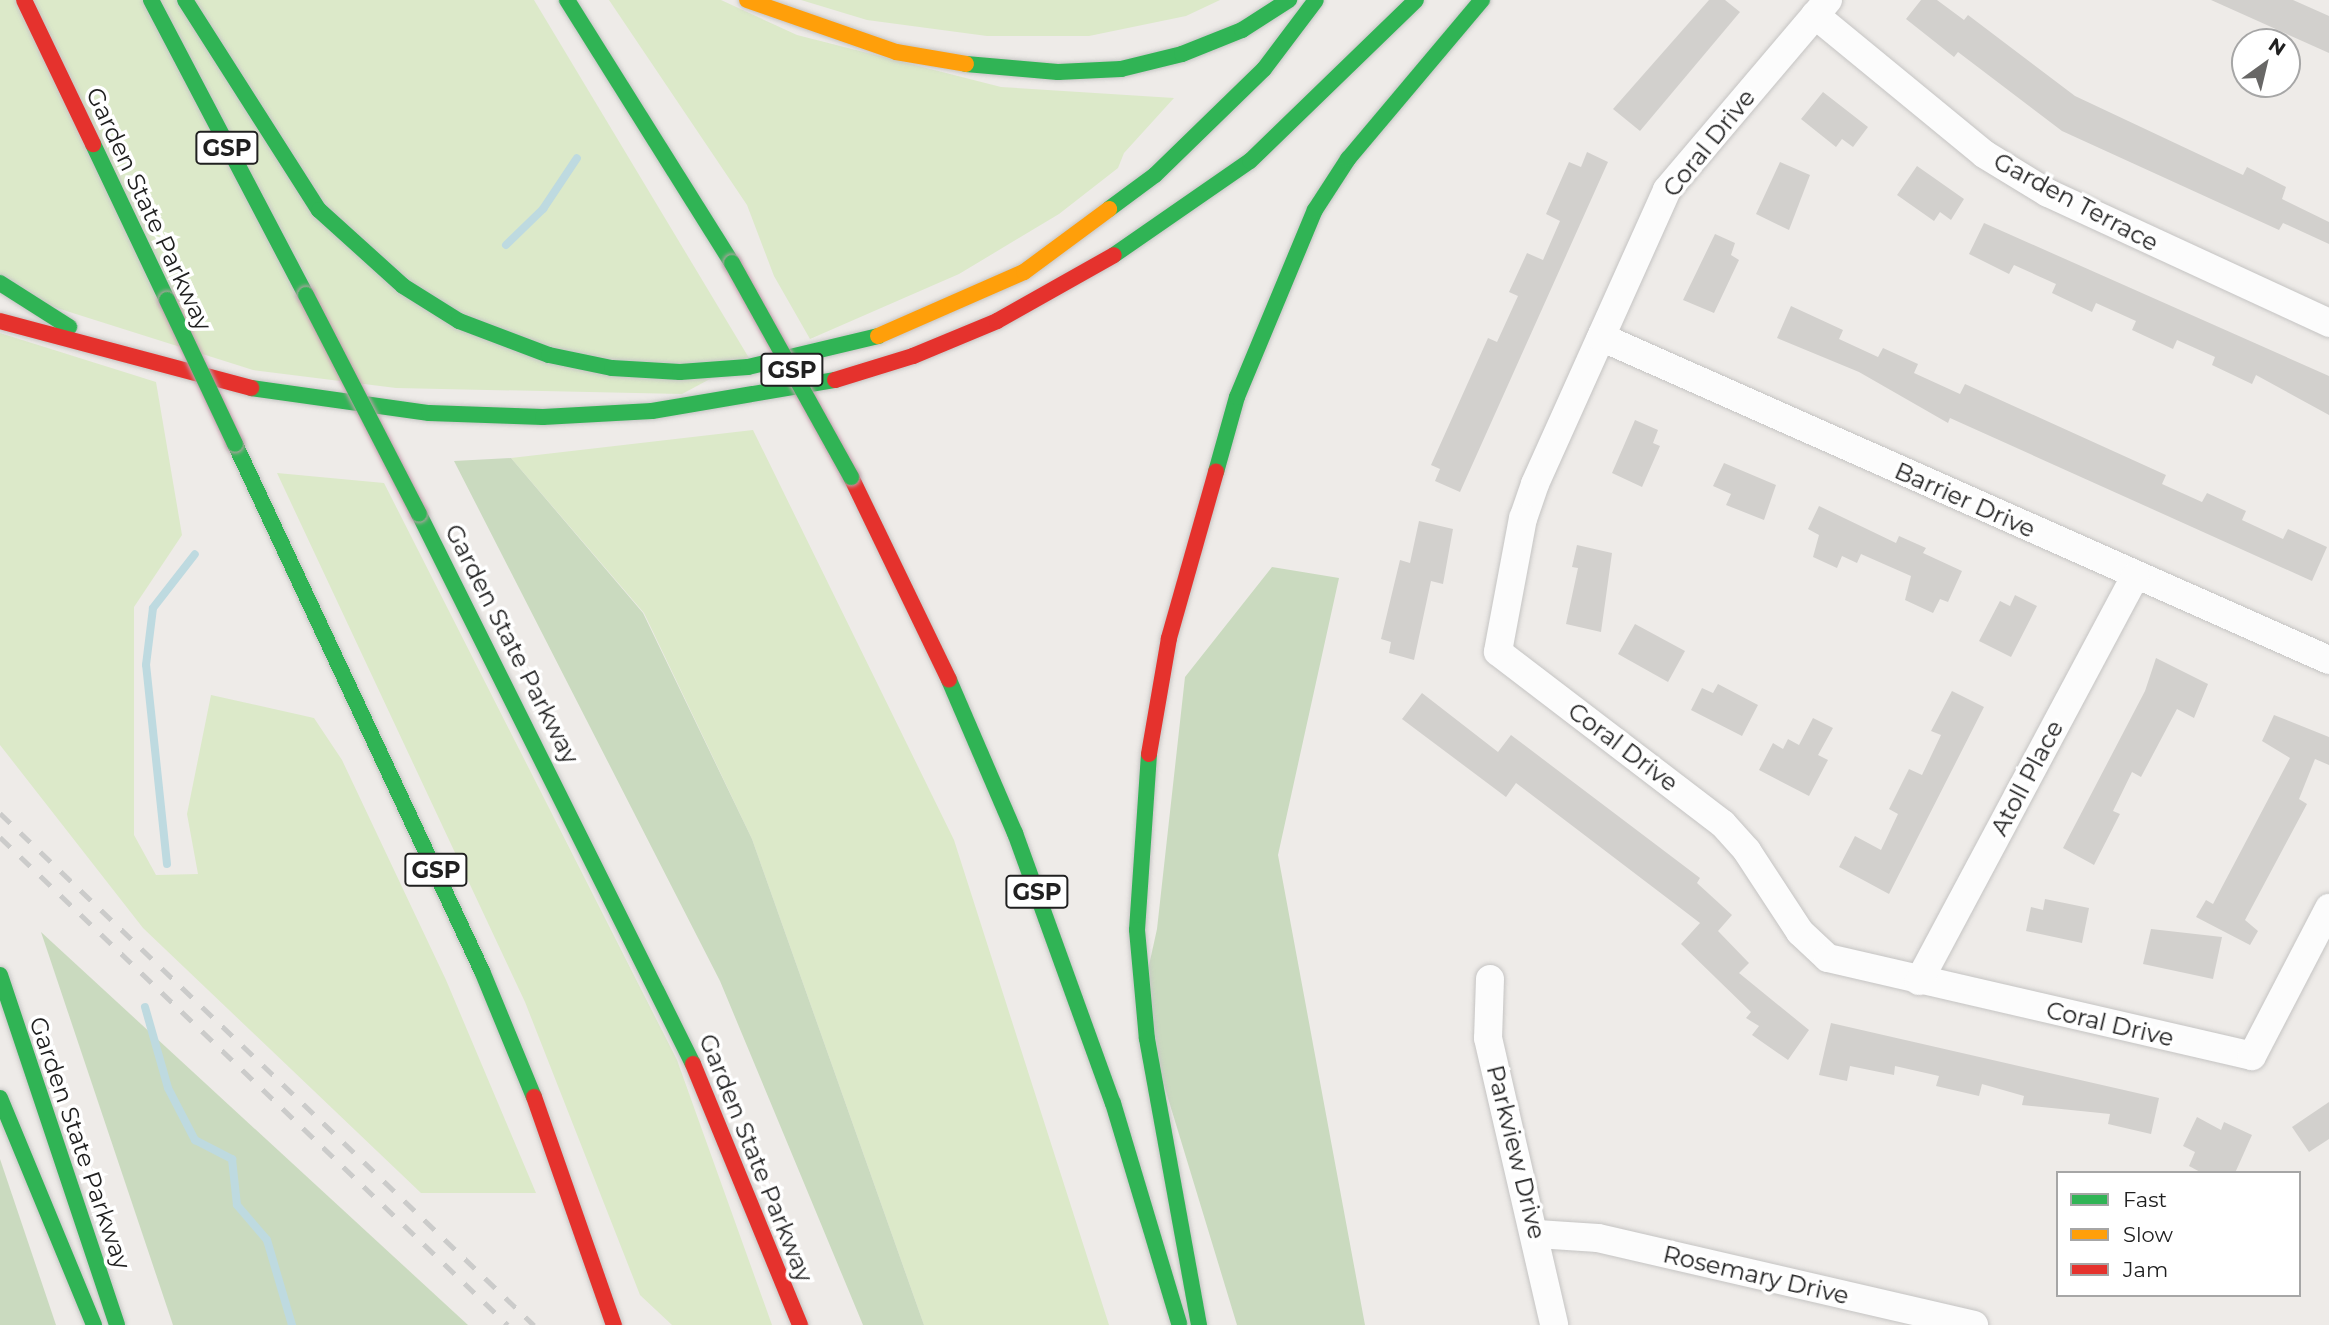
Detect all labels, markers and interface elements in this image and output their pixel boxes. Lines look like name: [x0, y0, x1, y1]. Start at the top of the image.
north arrow: [2231, 28, 2301, 98]
text: N: [2264, 33, 2290, 61]
street label: Garden State Parkway: [80, 83, 218, 335]
street label: Coral Drive: [1657, 83, 1761, 203]
road number: GSP: [194, 128, 260, 168]
street label: Garden Terrace: [1989, 146, 2163, 258]
road number: GSP: [759, 350, 825, 390]
street label: Barrier Drive: [1890, 456, 2040, 544]
street label: Garden State Parkway: [439, 519, 585, 769]
street label: Coral Drive: [1562, 696, 1684, 798]
street label: Atoll Place: [1985, 715, 2069, 841]
road number: GSP: [403, 850, 469, 890]
road number: GSP: [1004, 872, 1070, 912]
street label: Coral Drive: [2043, 995, 2177, 1053]
street label: Garden State Parkway: [23, 1013, 137, 1273]
street label: Garden State Parkway: [693, 1030, 819, 1286]
street label: Parkview Drive: [1480, 1062, 1552, 1242]
legend: [2056, 1171, 2301, 1297]
text: Fast: [2123, 1187, 2167, 1212]
text: Slow: [2123, 1222, 2173, 1247]
street label: Rosemary Drive: [1660, 1240, 1852, 1310]
text: Jam: [2123, 1257, 2168, 1282]

